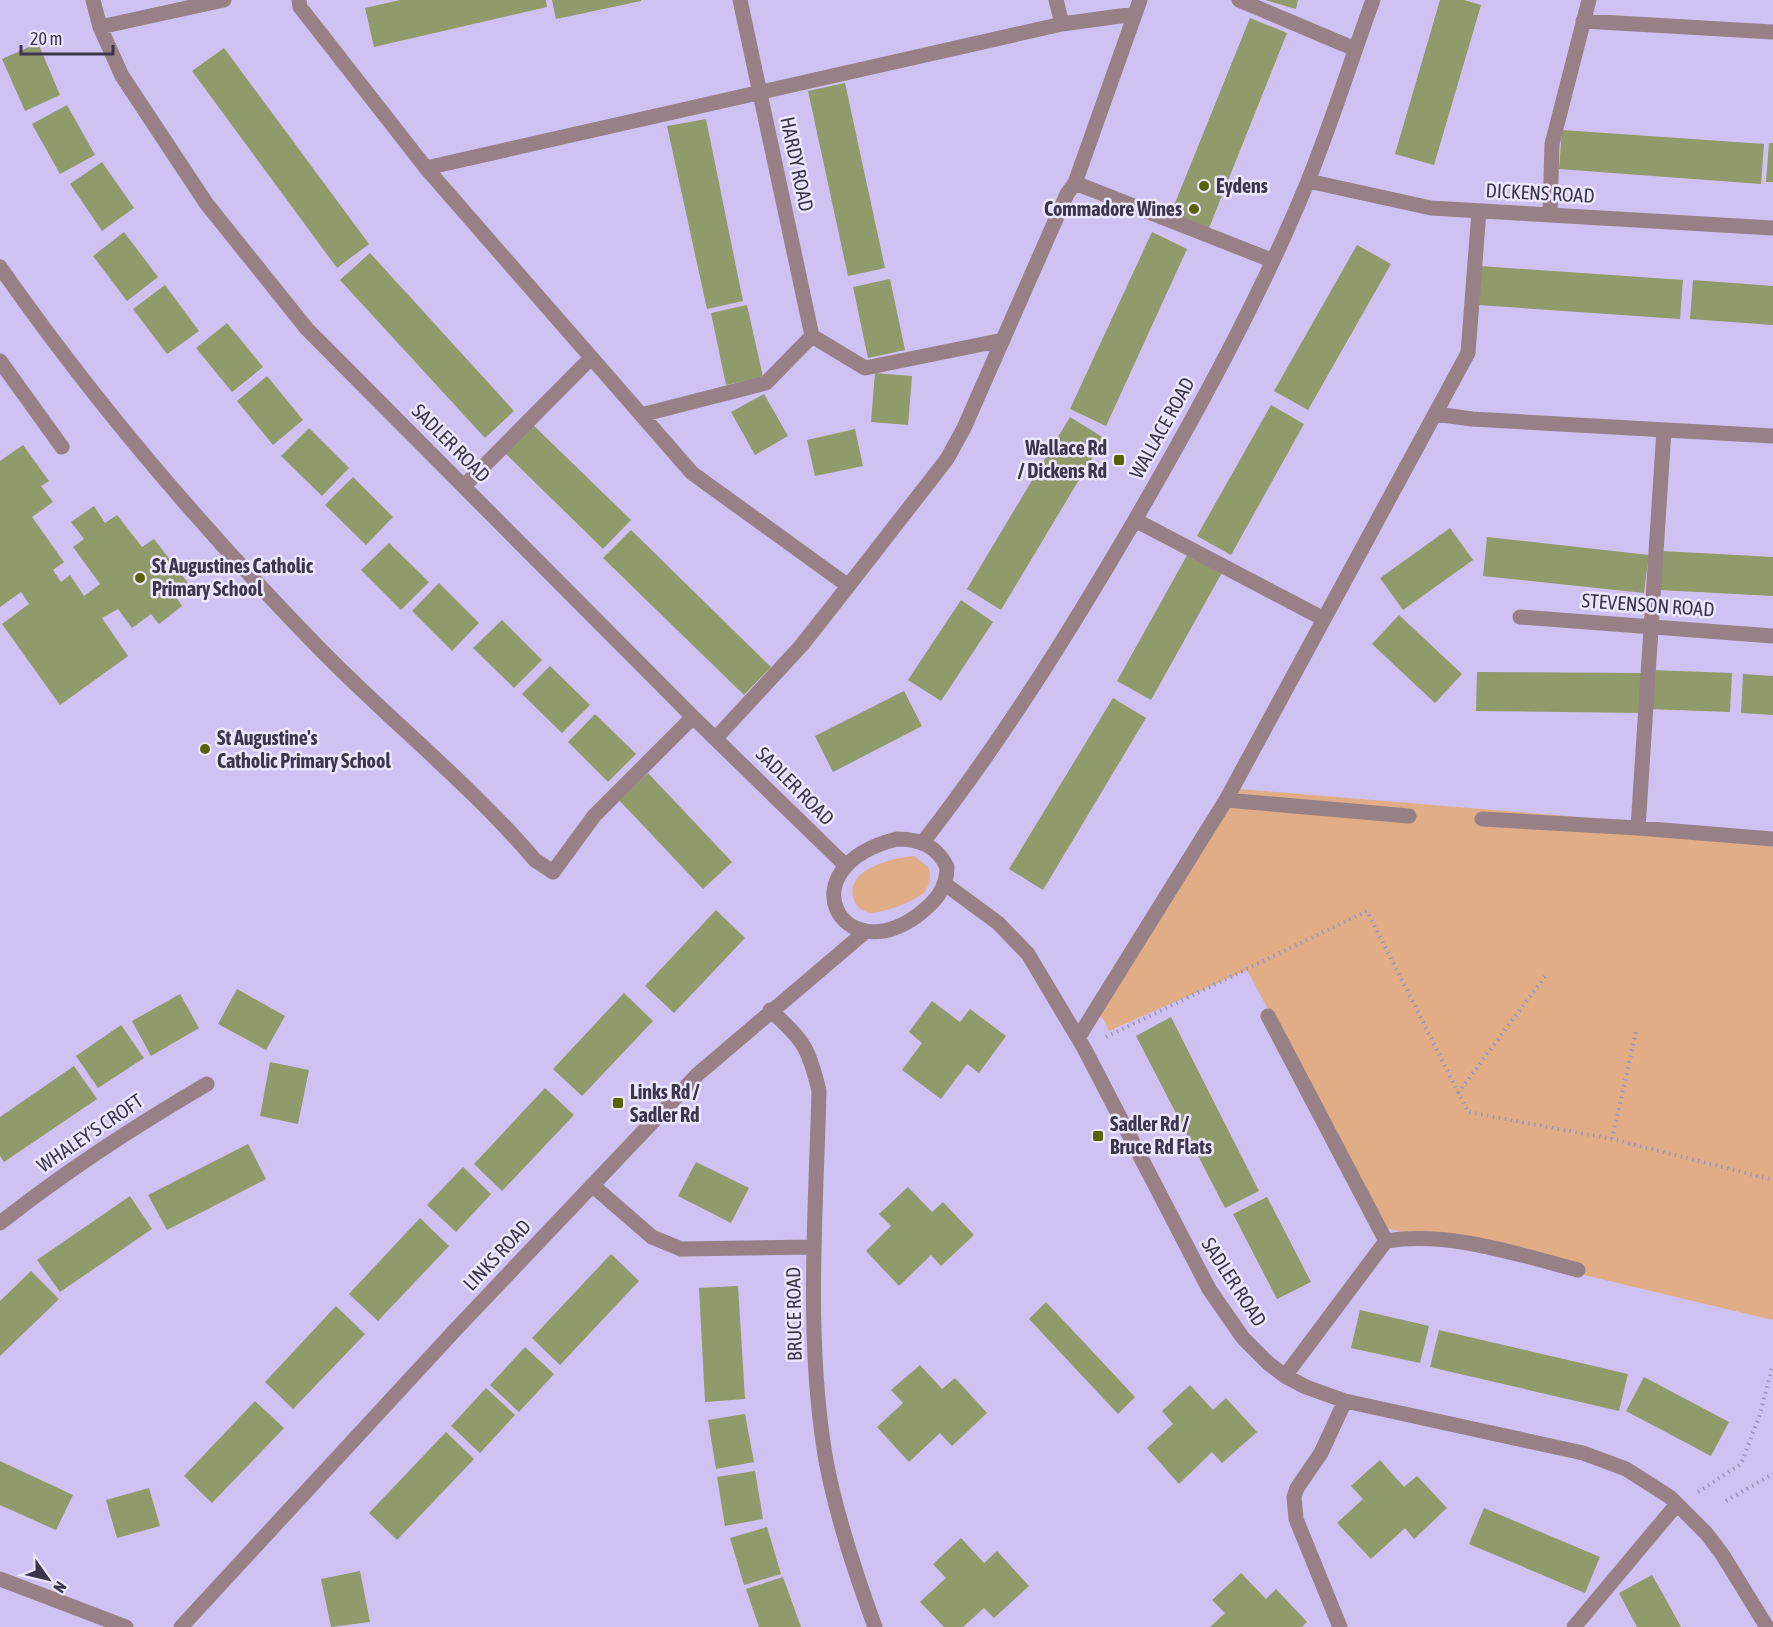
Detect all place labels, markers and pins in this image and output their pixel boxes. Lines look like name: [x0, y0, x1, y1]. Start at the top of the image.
place label: Eydens: [1216, 174, 1268, 197]
marker: Eydens: [1197, 179, 1211, 193]
place label: Commadore Wines: [1044, 197, 1182, 220]
marker: Commadore Wines: [1187, 202, 1201, 216]
place label: Wallace Rd / Dickens Rd: [1018, 436, 1107, 482]
marker: Wallace Rd / Dickens Rd: [1112, 453, 1126, 467]
place label: St Augustines Catholic Primary School: [152, 554, 314, 600]
marker: St Augustines Catholic Primary School: [133, 571, 147, 585]
place label: St Augustine's Catholic Primary School: [217, 726, 391, 772]
marker: St Augustine's Catholic Primary School: [198, 742, 212, 756]
place label: Links Rd / Sadler Rd: [630, 1080, 700, 1126]
marker: Links Rd / Sadler Rd: [611, 1096, 625, 1110]
place label: Sadler Rd / Bruce Rd Flats: [1110, 1112, 1212, 1158]
marker: Sadler Rd / Bruce Rd Flats: [1091, 1129, 1105, 1143]

